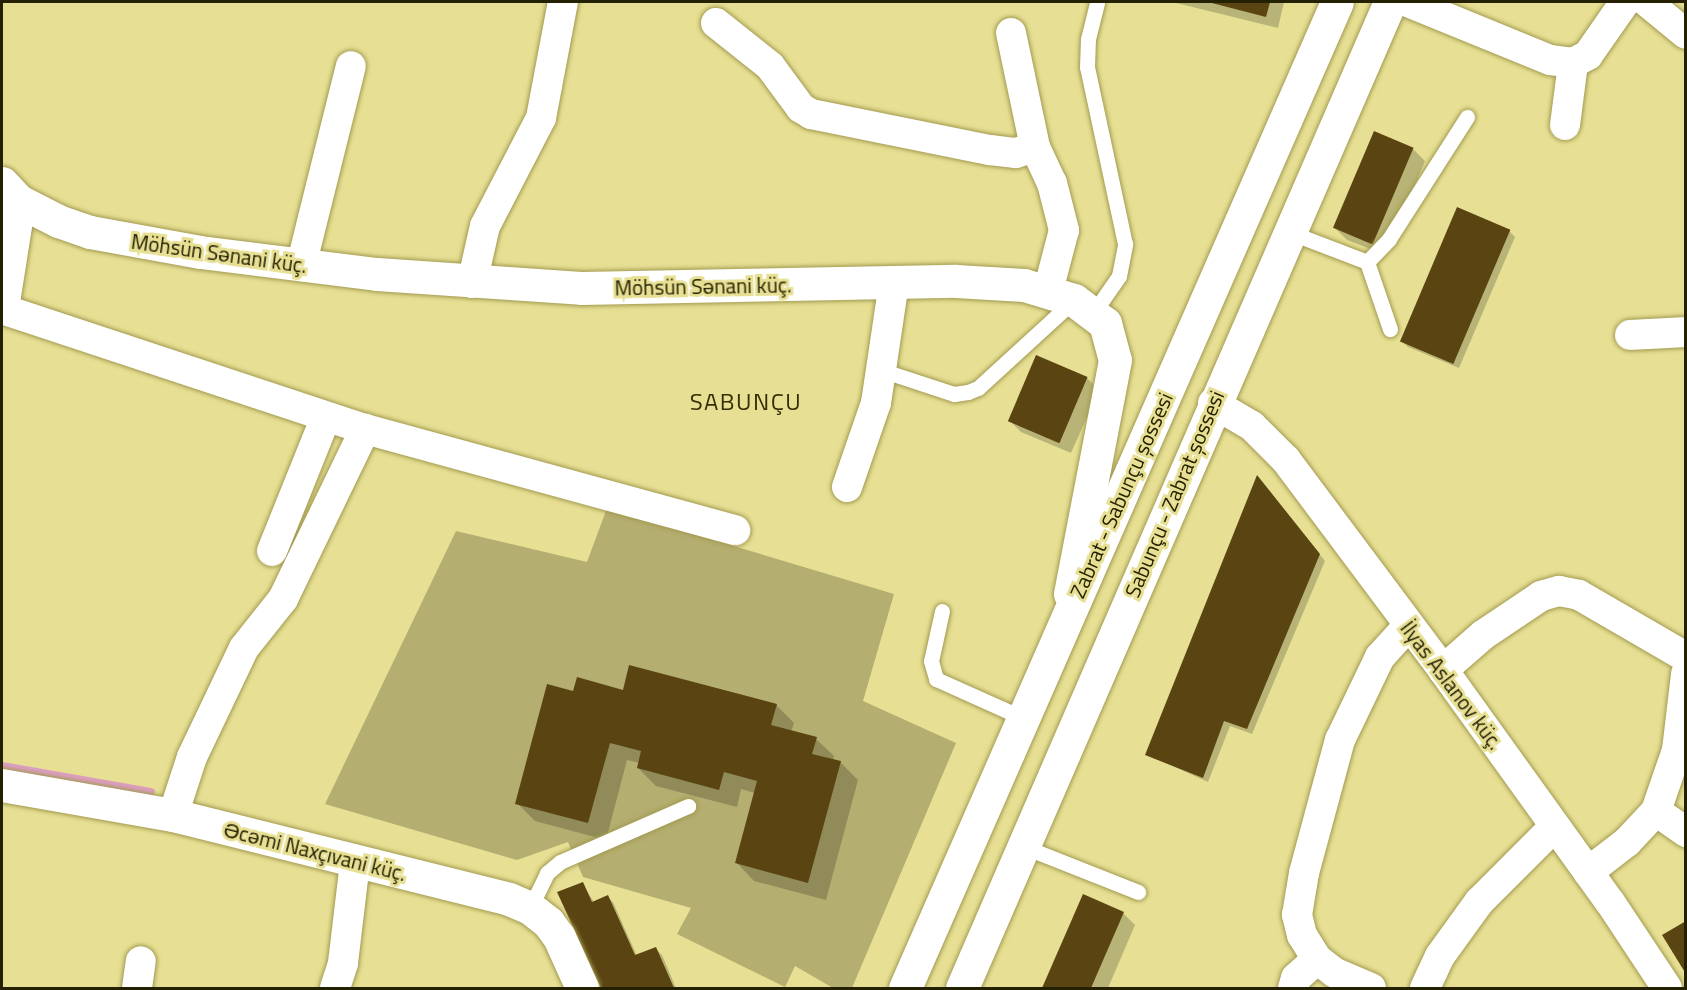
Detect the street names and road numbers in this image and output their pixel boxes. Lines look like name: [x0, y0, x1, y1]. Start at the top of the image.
street label: Möhsün Sənani küç.: [130, 228, 308, 278]
street label: Möhsün Sənani küç.: [614, 272, 792, 300]
street label: Sabunçu - Zabrat şossesi: [1119, 387, 1229, 601]
street label: Zabrat - Sabunçu şossesi: [1064, 388, 1178, 602]
street label: İlyas Aslanov küç.: [1395, 616, 1509, 754]
street label: Əcəmi Naxçıvani küç.: [221, 816, 409, 886]

